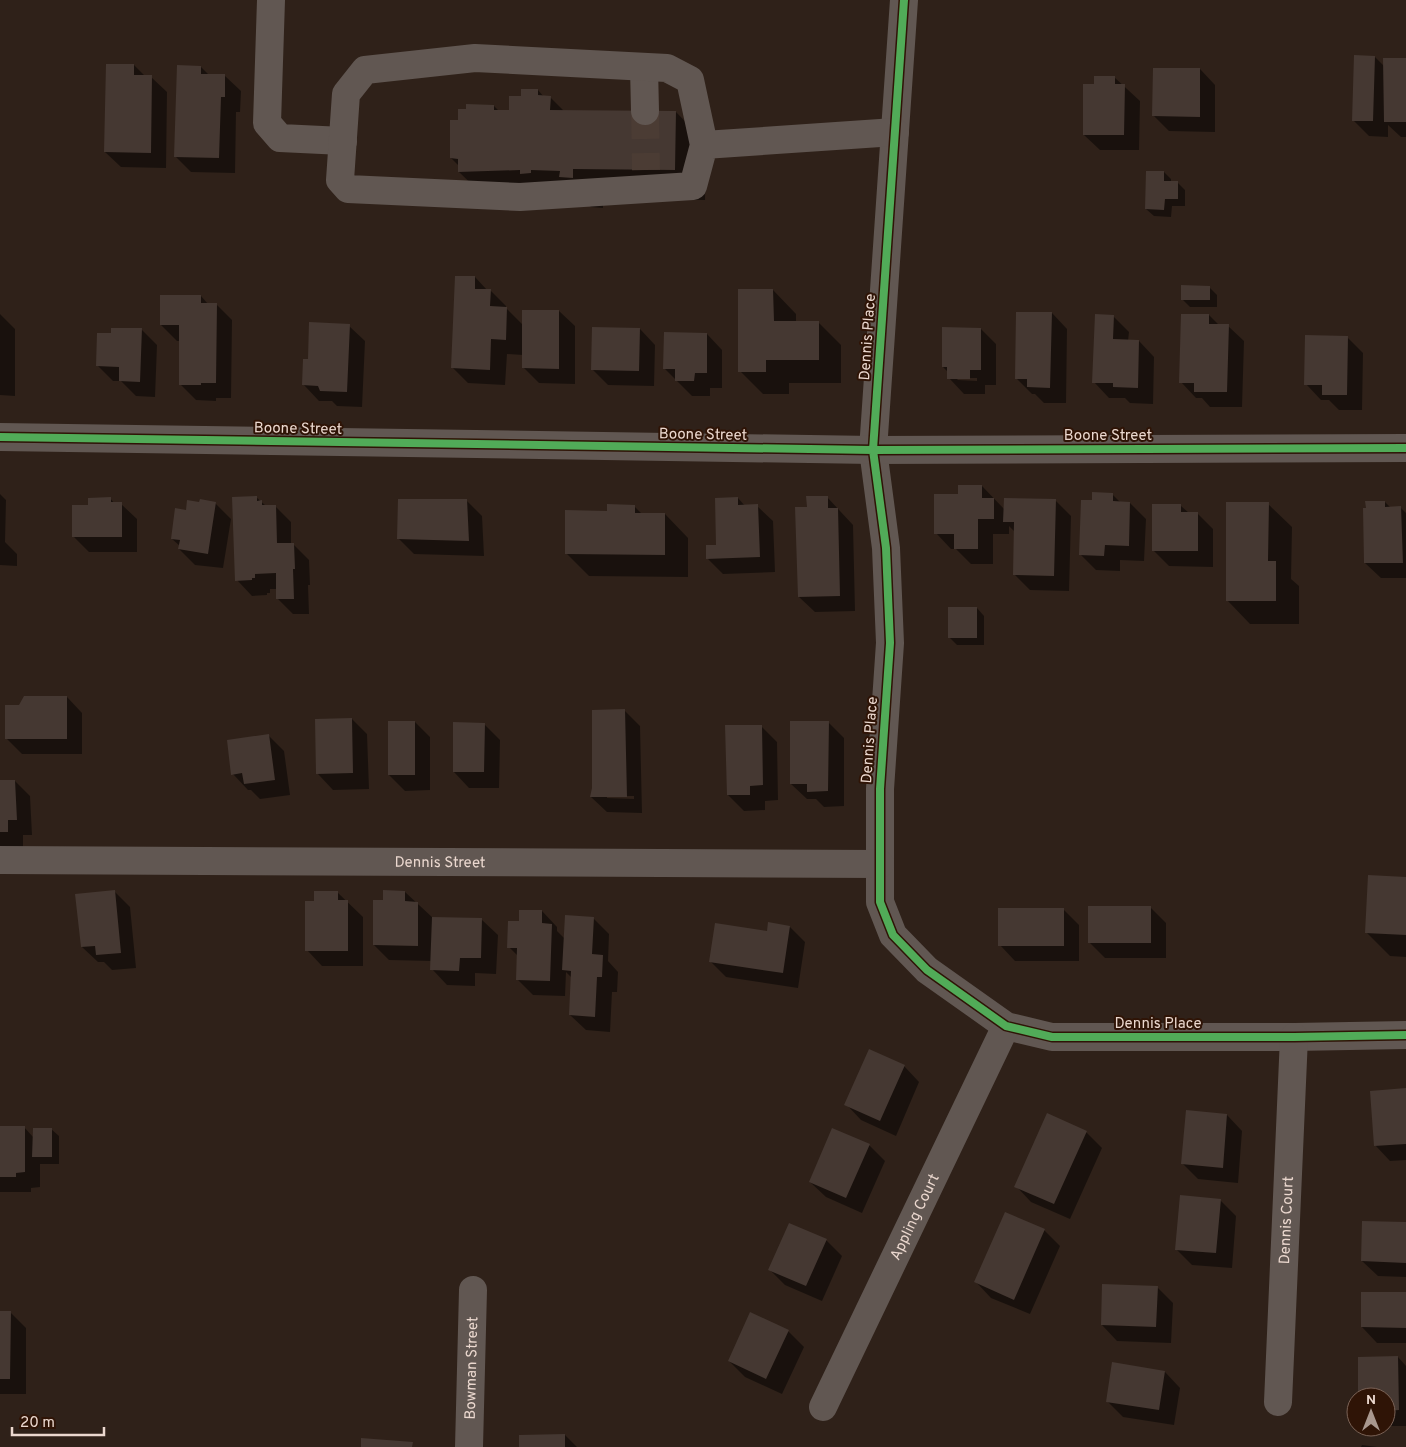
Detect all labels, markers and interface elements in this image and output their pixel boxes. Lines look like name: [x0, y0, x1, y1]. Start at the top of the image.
street label: Dennis Place: [856, 293, 881, 381]
street label: Boone Street: [254, 419, 342, 440]
street label: Boone Street: [659, 425, 747, 446]
street label: Boone Street: [1064, 427, 1152, 446]
street label: Dennis Place: [858, 696, 883, 784]
street label: Dennis Street: [394, 854, 486, 873]
street label: Dennis Place: [1115, 1015, 1201, 1034]
street label: Appling Court: [887, 1171, 945, 1264]
street label: Dennis Court: [1276, 1176, 1299, 1265]
street label: Bowman Street: [462, 1316, 483, 1420]
north arrow: [1346, 1387, 1396, 1437]
text: N: [1366, 1392, 1376, 1409]
scale bar: [12, 1404, 105, 1436]
text: 20 m: [20, 1414, 55, 1433]

